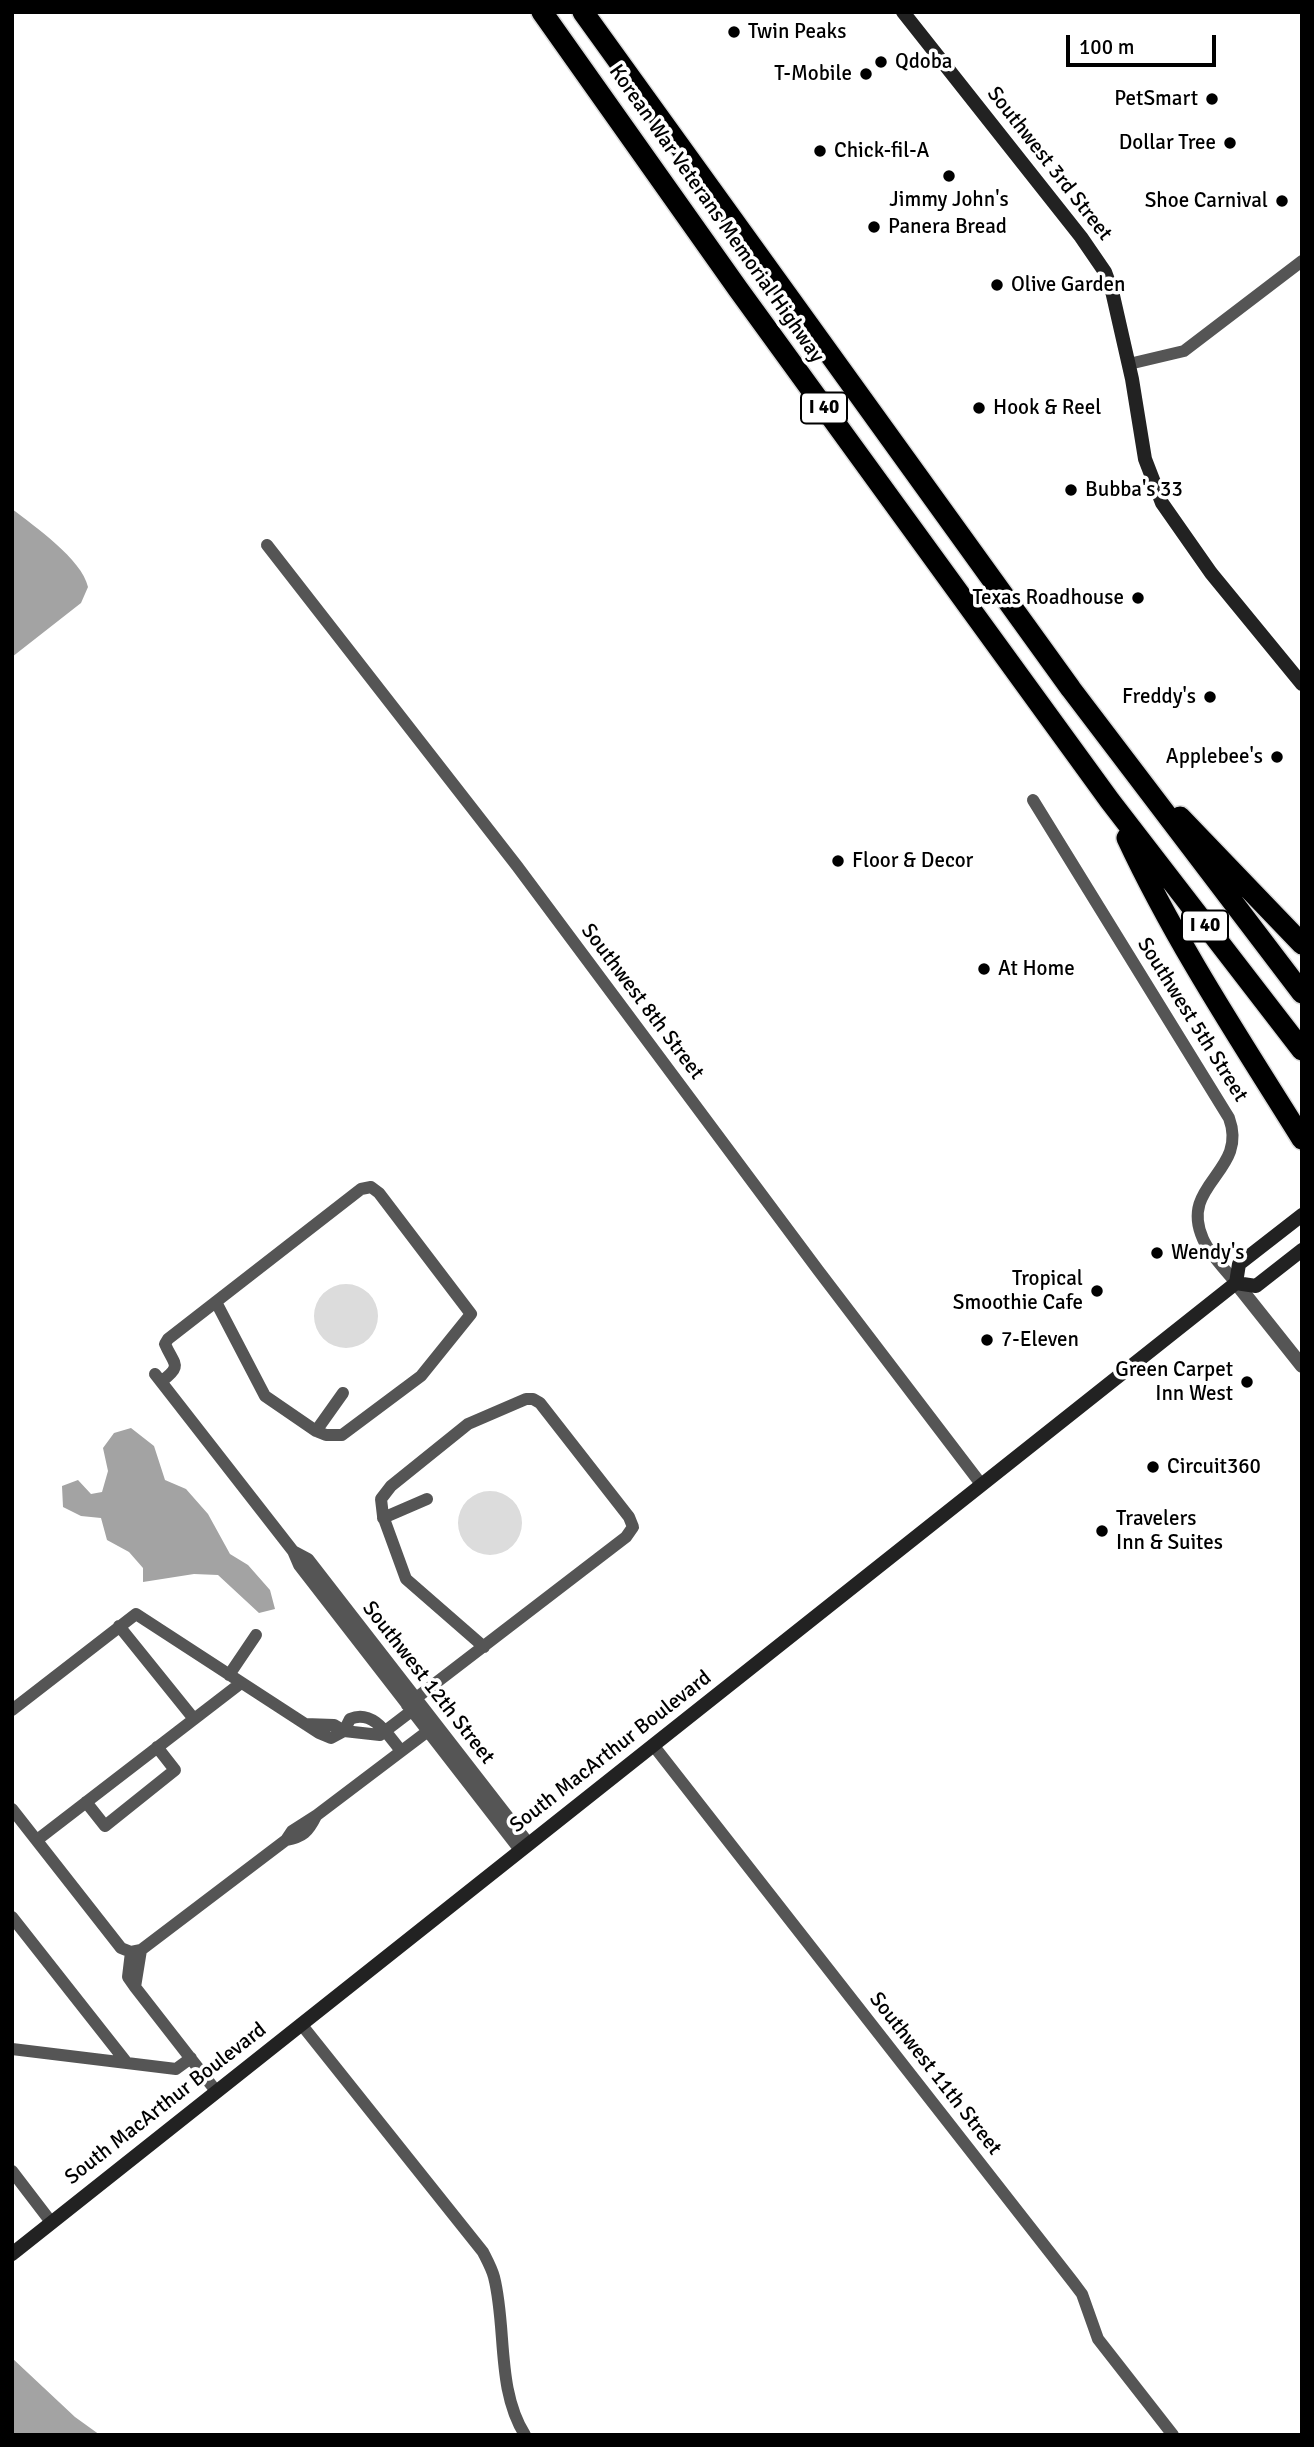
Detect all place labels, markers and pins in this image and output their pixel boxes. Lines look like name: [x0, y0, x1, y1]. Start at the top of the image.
place label: Twin Peaks: [748, 19, 846, 45]
marker: Twin Peaks: [726, 24, 742, 40]
place label: Qdoba: [895, 49, 952, 75]
marker: Qdoba: [873, 54, 889, 70]
place label: T-Mobile: [774, 61, 852, 87]
marker: T-Mobile: [858, 66, 874, 82]
place label: PetSmart: [1114, 86, 1198, 112]
marker: PetSmart: [1204, 91, 1220, 107]
place label: Dollar Tree: [1119, 130, 1216, 156]
marker: Dollar Tree: [1222, 135, 1238, 151]
place label: Chick-fil-A: [834, 138, 929, 164]
marker: Chick-fil-A: [812, 143, 828, 159]
marker: Jimmy John's: [941, 168, 957, 184]
place label: Jimmy John's: [889, 187, 1009, 213]
place label: Shoe Carnival: [1145, 188, 1268, 214]
marker: Shoe Carnival: [1274, 193, 1290, 209]
place label: Panera Bread: [888, 214, 1007, 240]
marker: Panera Bread: [866, 219, 882, 235]
place label: Olive Garden: [1011, 272, 1126, 298]
marker: Olive Garden: [989, 277, 1005, 293]
place label: Hook & Reel: [993, 395, 1101, 421]
marker: Hook & Reel: [971, 400, 987, 416]
place label: Bubba's 33: [1085, 477, 1183, 503]
marker: Bubba's 33: [1063, 482, 1079, 498]
place label: Texas Roadhouse: [972, 585, 1124, 611]
marker: Texas Roadhouse: [1130, 590, 1146, 606]
place label: Freddy's: [1122, 684, 1196, 710]
marker: Freddy's: [1202, 689, 1218, 705]
place label: Applebee's: [1166, 744, 1263, 770]
marker: Applebee's: [1269, 749, 1285, 765]
place label: Floor & Decor: [852, 848, 973, 874]
marker: Floor & Decor: [830, 853, 846, 869]
place label: At Home: [998, 956, 1075, 982]
marker: At Home: [976, 961, 992, 977]
place label: Wendy's: [1171, 1240, 1244, 1266]
marker: Wendy's: [1149, 1245, 1165, 1261]
place label: Tropical Smoothie Cafe: [953, 1266, 1083, 1316]
marker: Tropical Smoothie Cafe: [1089, 1283, 1105, 1299]
place label: 7-Eleven: [1001, 1327, 1079, 1353]
marker: 7-Eleven: [979, 1332, 995, 1348]
place label: Green Carpet Inn West: [1115, 1357, 1233, 1407]
marker: Green Carpet Inn West: [1239, 1374, 1255, 1390]
place label: Circuit360: [1167, 1454, 1261, 1480]
marker: Circuit360: [1145, 1459, 1161, 1475]
place label: Travelers Inn & Suites: [1116, 1506, 1223, 1556]
marker: Travelers Inn & Suites: [1094, 1523, 1110, 1539]

